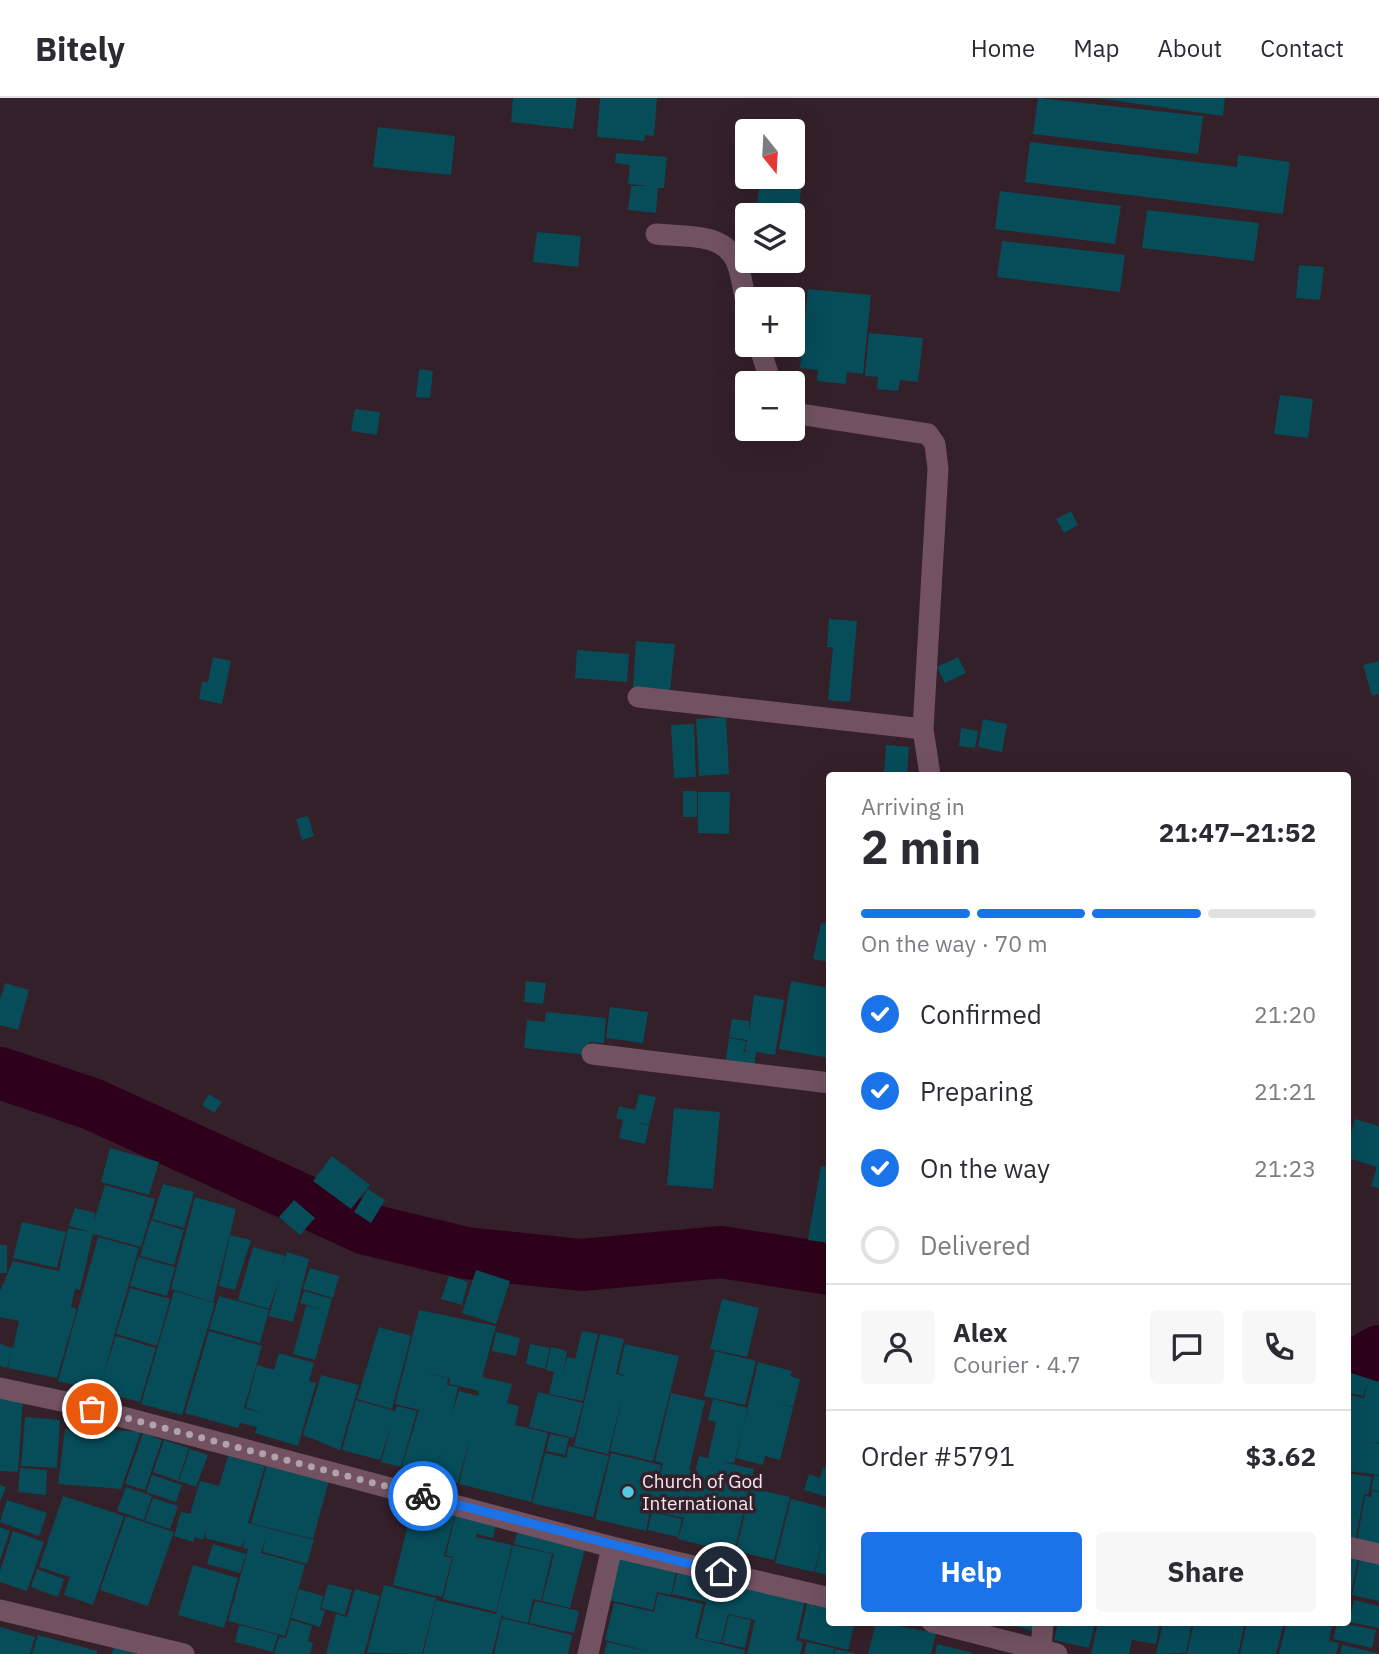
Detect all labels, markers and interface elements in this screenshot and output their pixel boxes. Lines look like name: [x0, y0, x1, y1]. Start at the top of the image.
text: Bitely: [35, 27, 125, 70]
text: Home: [971, 32, 1035, 64]
text: Map: [1073, 32, 1119, 64]
text: About: [1157, 32, 1222, 64]
text: Contact: [1260, 32, 1344, 64]
north arrow: [735, 119, 805, 189]
map controls: [735, 119, 805, 441]
button: layers: [735, 203, 805, 273]
button: +: [735, 287, 805, 357]
button: −: [735, 371, 805, 441]
text: Arriving in: [861, 791, 965, 821]
text: 21:47–21:52: [1159, 815, 1316, 849]
text: 2 min: [861, 817, 981, 877]
text: On the way · 70 m: [861, 928, 1048, 958]
icon: check: [861, 995, 899, 1033]
text: Confirmed: [920, 997, 1042, 1031]
text: 21:20: [1254, 999, 1316, 1029]
icon: check: [861, 1072, 899, 1110]
text: Preparing: [920, 1074, 1033, 1108]
text: 21:21: [1254, 1076, 1316, 1106]
icon: check: [861, 1149, 899, 1187]
text: On the way: [920, 1151, 1050, 1185]
text: 21:23: [1254, 1153, 1316, 1183]
text: Delivered: [920, 1228, 1031, 1262]
button: person: [861, 1310, 935, 1384]
button: chat: [1150, 1310, 1224, 1384]
button: phone: [1242, 1310, 1316, 1384]
text: Alex: [953, 1315, 1007, 1349]
text: Courier · 4.7: [953, 1349, 1081, 1379]
pin: [62, 1379, 122, 1439]
icon: bag: [73, 1390, 111, 1428]
text: Order #5791: [861, 1439, 1015, 1473]
text: $3.62: [1246, 1439, 1316, 1473]
courier: [388, 1461, 458, 1531]
place label: Church of God International: [642, 1469, 763, 1515]
icon: bike: [404, 1477, 442, 1515]
marker: Church of God International: [620, 1484, 636, 1500]
button: Help: [861, 1532, 1082, 1612]
button: Share: [1096, 1532, 1316, 1612]
pin: [691, 1542, 751, 1602]
icon: home: [702, 1553, 740, 1591]

